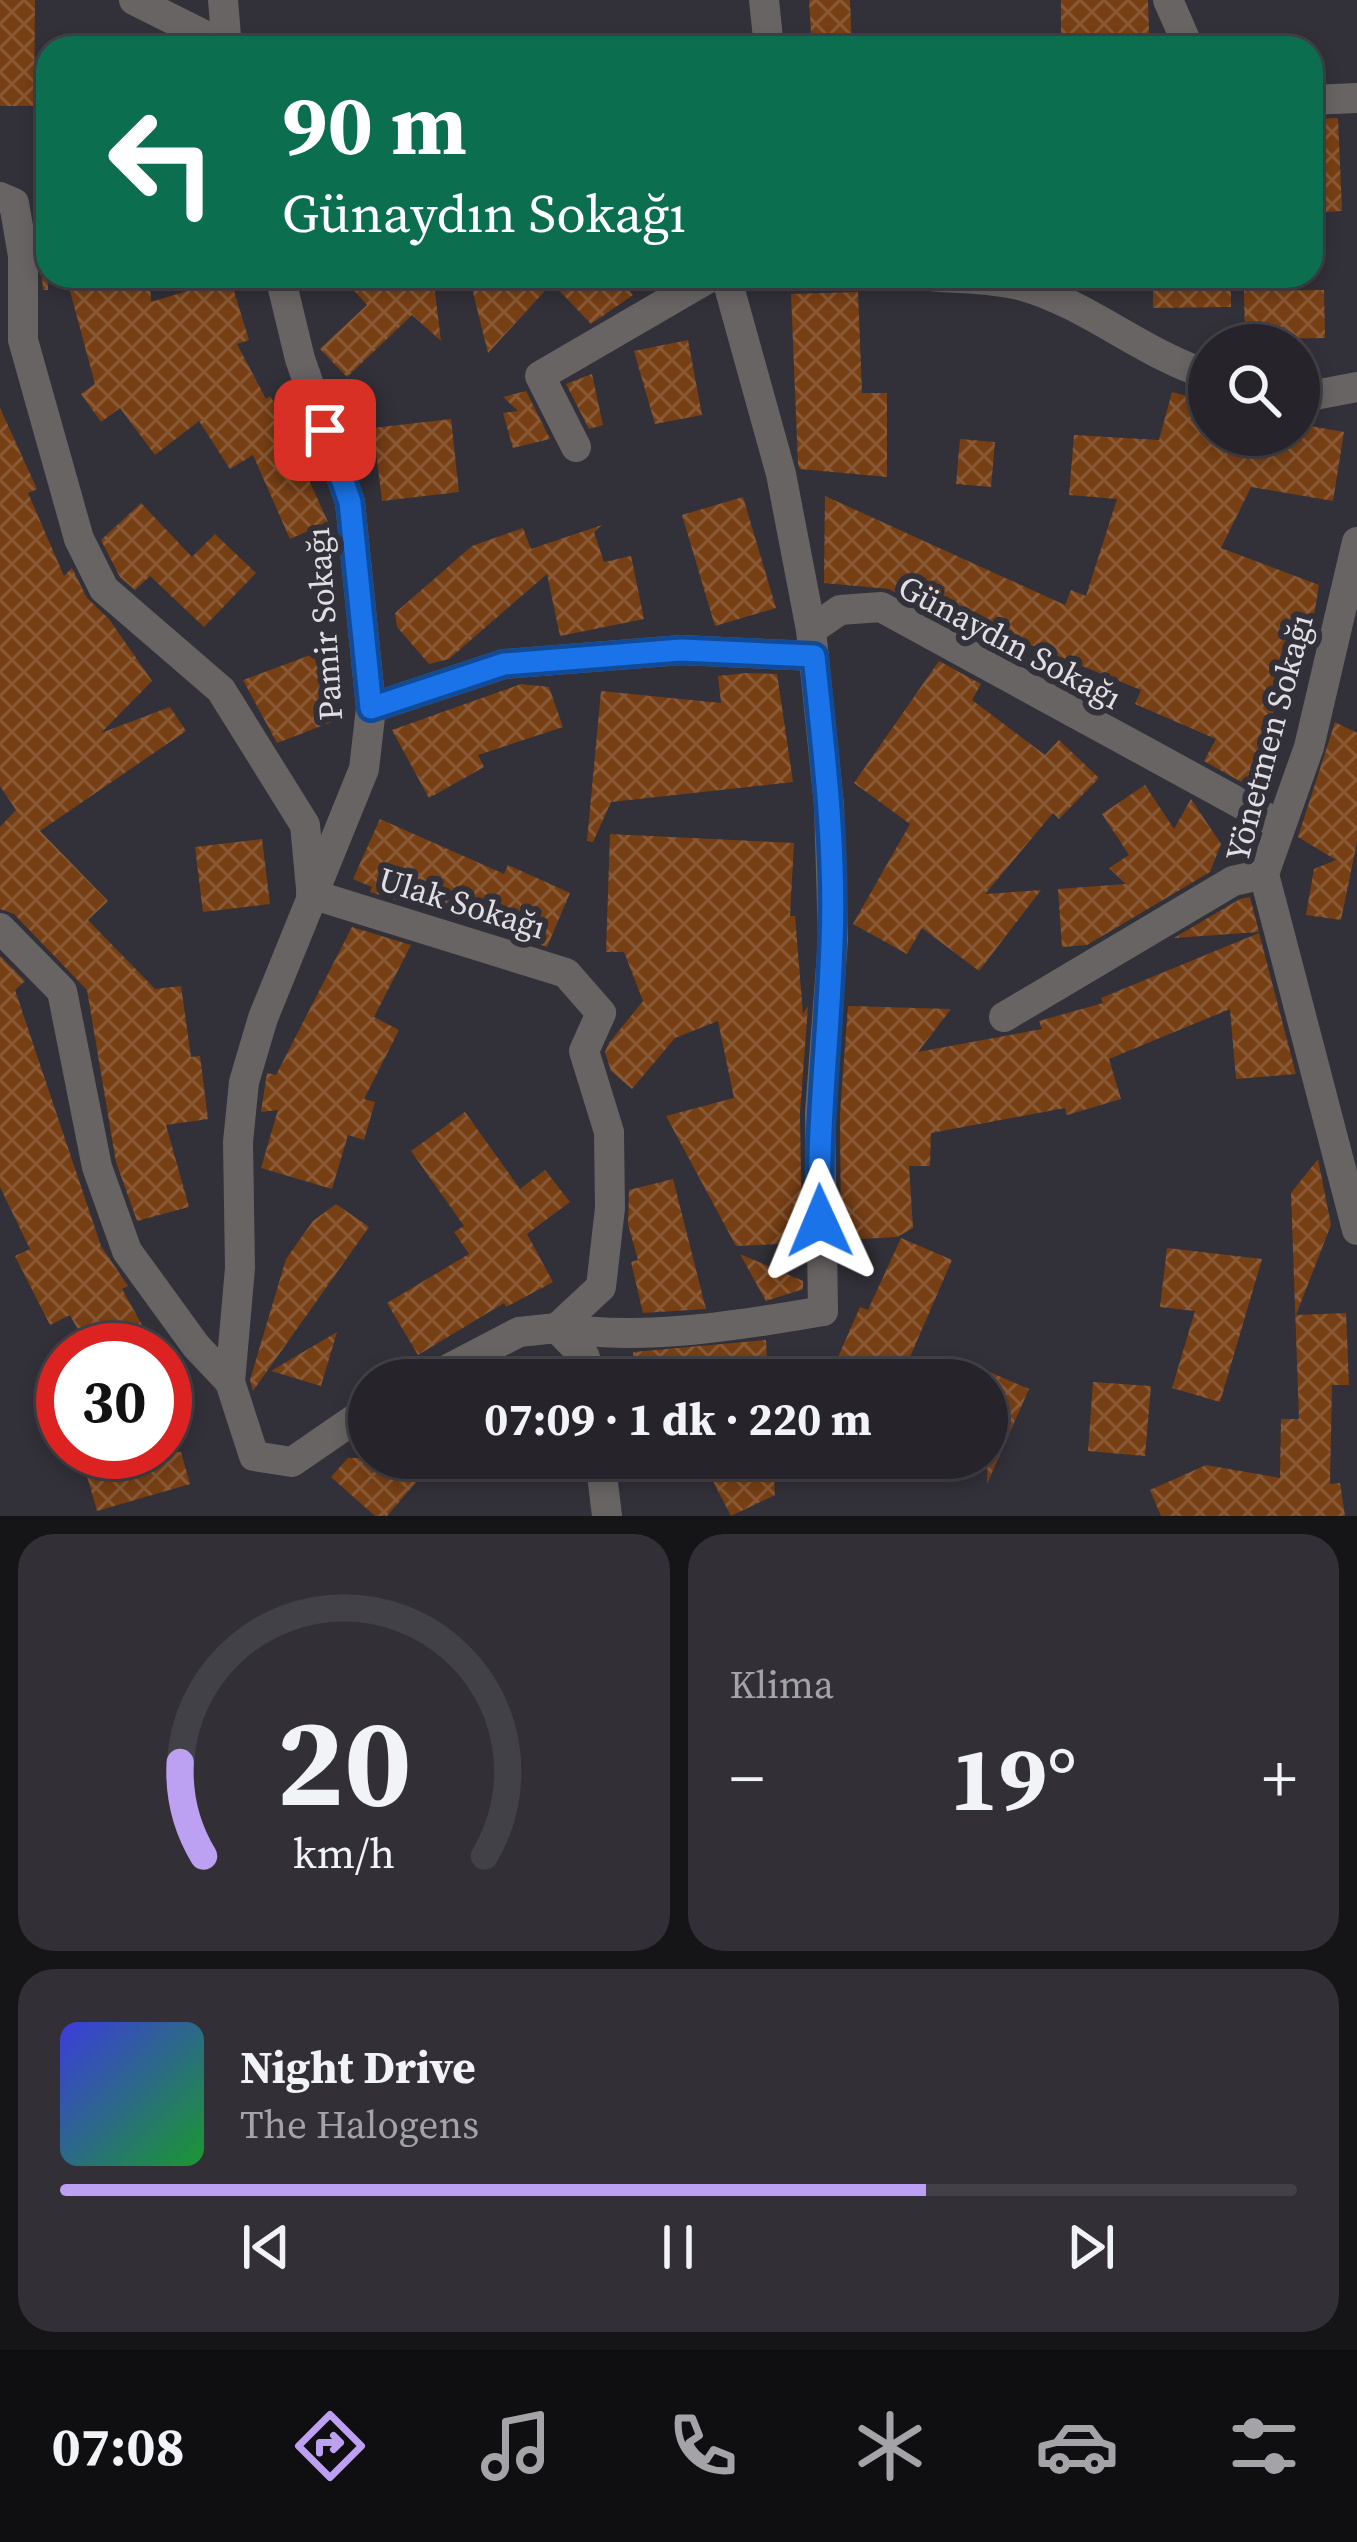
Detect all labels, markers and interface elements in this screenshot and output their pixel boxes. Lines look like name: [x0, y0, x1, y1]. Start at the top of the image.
text: 90 m: [282, 67, 467, 182]
icon: left: [84, 84, 240, 240]
text: Günaydın Sokağı: [282, 176, 686, 250]
map controls: [1188, 324, 1320, 456]
button: search: [1188, 324, 1320, 456]
pin: [274, 379, 376, 481]
icon: arrive: [292, 397, 358, 463]
street label: Pamir Sokağı: [295, 526, 353, 722]
street label: Günaydın Sokağı: [890, 564, 1130, 720]
street label: Yönetmen Sokağı: [1214, 610, 1324, 866]
street label: Ulak Sokağı: [373, 856, 551, 950]
position arrow: [757, 1158, 883, 1284]
speed limit sign: 30: [36, 1323, 192, 1479]
text: 07:09 · 1 dk · 220 m: [484, 1388, 872, 1450]
text: Klima: [730, 1658, 834, 1711]
text: 20: [276, 1676, 411, 1847]
text: 19°: [950, 1717, 1077, 1840]
text: −: [730, 1733, 764, 1823]
text: +: [1262, 1733, 1297, 1823]
text: km/h: [293, 1823, 395, 1881]
text: Night Drive: [240, 2036, 476, 2098]
text: The Halogens: [240, 2098, 479, 2151]
icon: previous: [233, 2214, 299, 2280]
icon: pause: [645, 2214, 711, 2280]
icon: next: [1058, 2214, 1124, 2280]
icon: directions: [288, 2404, 372, 2488]
icon: music: [474, 2404, 558, 2488]
icon: phone: [661, 2404, 745, 2488]
icon: climate: [848, 2404, 932, 2488]
icon: car: [1035, 2404, 1119, 2488]
icon: filters: [1222, 2404, 1306, 2488]
text: 07:08: [51, 2409, 185, 2483]

